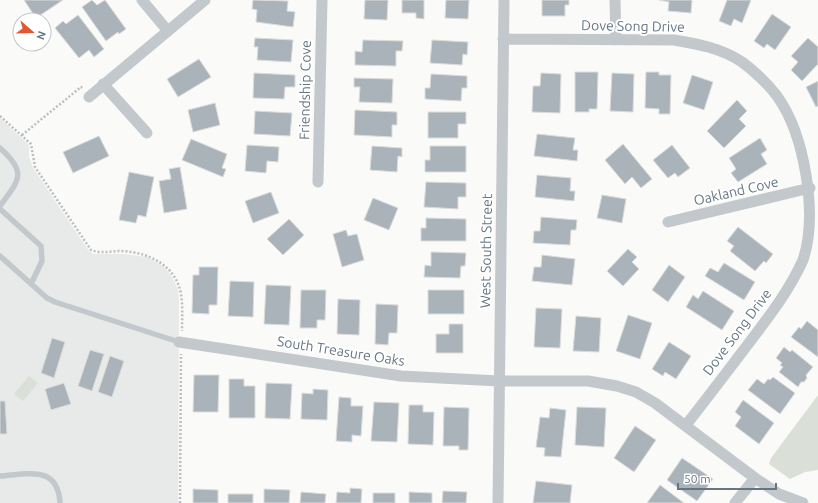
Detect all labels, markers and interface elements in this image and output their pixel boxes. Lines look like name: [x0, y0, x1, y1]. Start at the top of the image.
north arrow: [12, 12, 52, 52]
street label: Dove Song Drive: [581, 17, 685, 35]
text: N: [34, 30, 48, 41]
street label: Friendship Cove: [296, 40, 314, 140]
street label: Oakland Cove: [692, 173, 780, 209]
street label: West South Street: [477, 193, 495, 308]
street label: Dove Song Drive: [699, 286, 775, 378]
street label: South Treasure Oaks: [276, 333, 406, 369]
scale bar: [678, 465, 776, 491]
text: 50 m: [684, 472, 711, 485]

